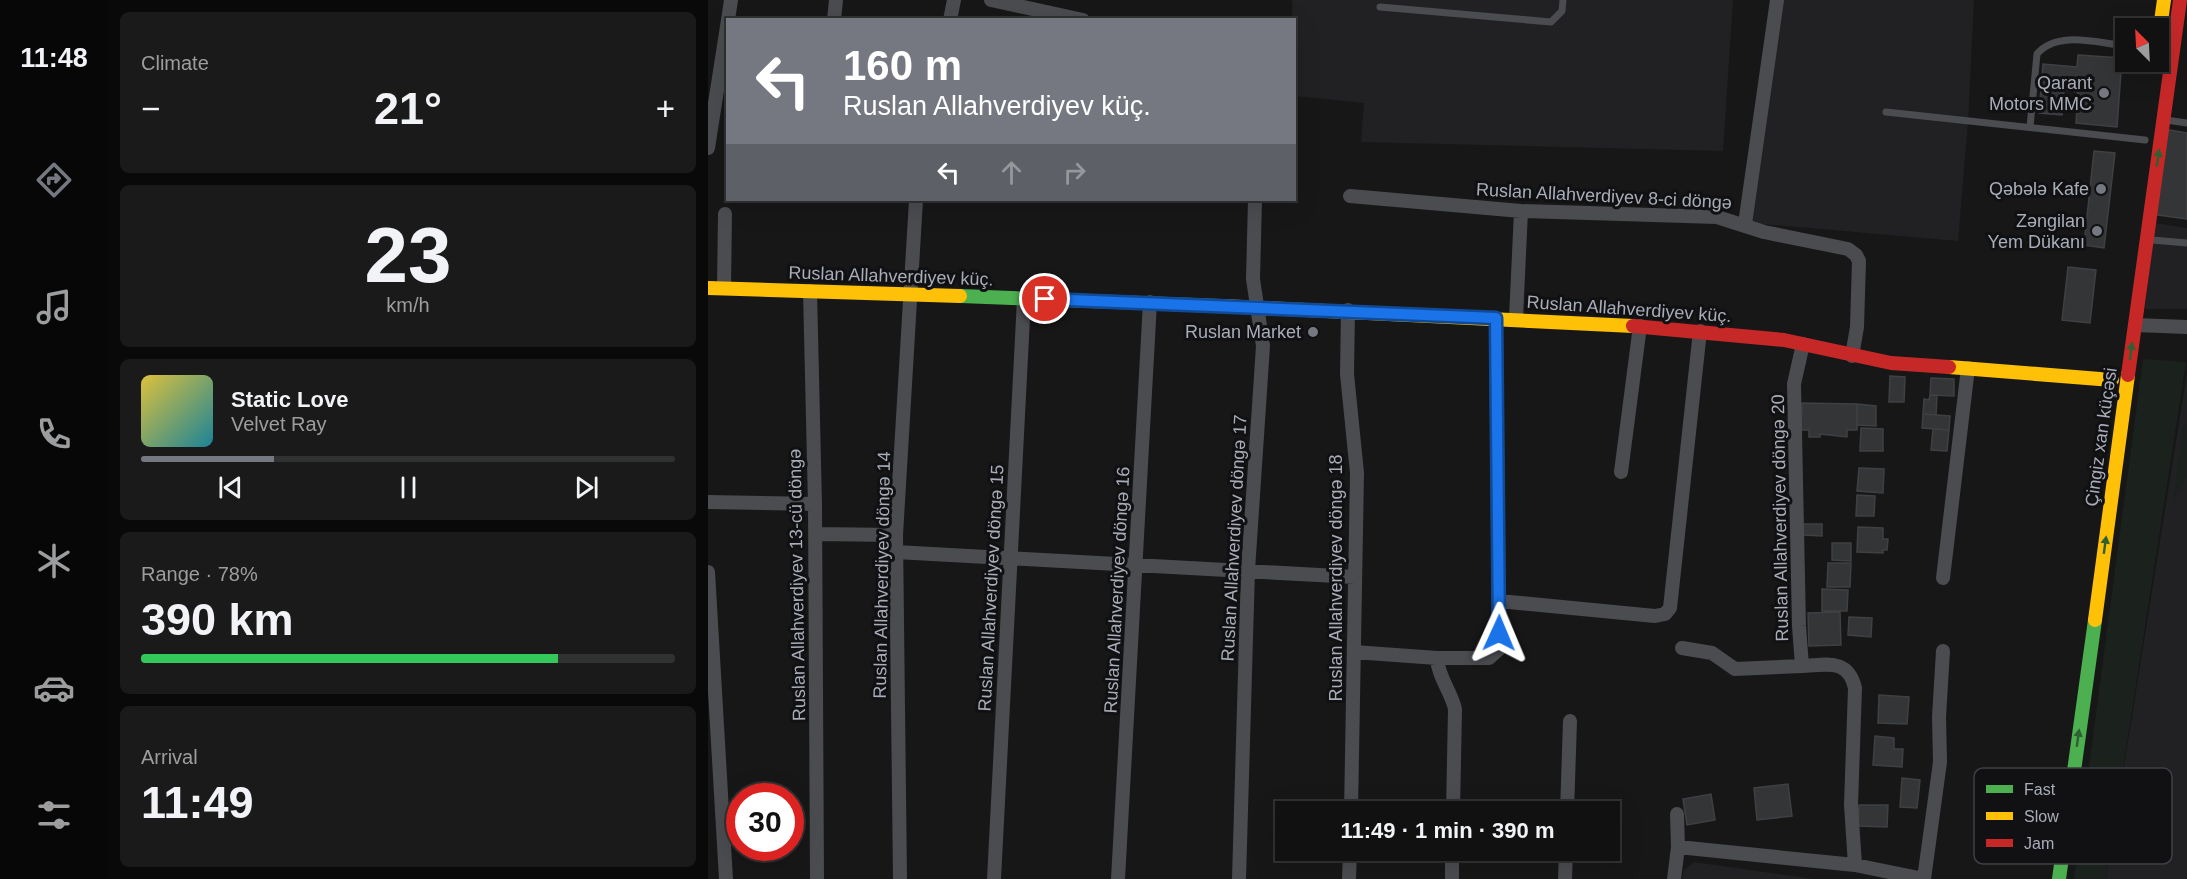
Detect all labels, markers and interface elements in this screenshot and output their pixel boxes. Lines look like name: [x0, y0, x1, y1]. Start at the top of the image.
north arrow: [2115, 18, 2169, 72]
map controls: [2115, 18, 2169, 72]
icon: left: [744, 42, 822, 120]
text: 160 m: [843, 42, 962, 89]
text: 11:48: [20, 43, 88, 73]
text: Climate: [141, 52, 209, 74]
place label: Qarant Motors MMC: [1989, 73, 2092, 114]
text: 21°: [374, 83, 442, 134]
marker: Qarant Motors MMC: [2097, 86, 2111, 100]
text: −: [141, 90, 160, 127]
text: +: [656, 90, 675, 127]
text: Ruslan Allahverdiyev küç.: [843, 91, 1151, 121]
one-way arrow: [2154, 149, 2163, 168]
icon: left: [932, 156, 965, 189]
icon: ahead: [995, 156, 1028, 189]
icon: right: [1058, 156, 1091, 189]
icon: directions: [33, 159, 75, 201]
street label: Ruslan Allahverdiyev 8-ci döngə: [1476, 179, 1732, 213]
place label: Qəbələ Kafe: [1989, 179, 2089, 199]
marker: Qəbələ Kafe: [2094, 182, 2108, 196]
text: 23: [365, 211, 451, 299]
place label: Zəngilan Yem Dükanı: [1988, 211, 2085, 252]
marker: Zəngilan Yem Dükanı: [2090, 224, 2104, 238]
street label: Ruslan Allahverdiyev küç.: [788, 262, 994, 290]
pin: [1019, 273, 1070, 324]
icon: arrive: [1028, 282, 1061, 315]
icon: music: [33, 286, 75, 328]
street label: Ruslan Allahverdiyev küç.: [1526, 292, 1732, 326]
text: km/h: [386, 294, 430, 316]
place label: Ruslan Market: [1185, 322, 1301, 342]
marker: Ruslan Market: [1306, 325, 1320, 339]
one-way arrow: [2127, 342, 2136, 361]
street label: Çingiz xan küçəsi: [2081, 366, 2121, 508]
text: Static Love: [231, 387, 348, 412]
street label: Ruslan Allahverdiyev döngə 20: [1768, 394, 1792, 642]
icon: phone: [33, 413, 75, 455]
text: Velvet Ray: [231, 413, 327, 435]
street label: Ruslan Allahverdiyev döngə 17: [1218, 414, 1250, 662]
street label: Ruslan Allahverdiyev 13-cü döngə: [785, 449, 809, 721]
street label: Ruslan Allahverdiyev döngə 14: [870, 451, 894, 699]
street label: Ruslan Allahverdiyev döngə 18: [1326, 454, 1346, 702]
street label: Ruslan Allahverdiyev döngə 15: [975, 464, 1007, 712]
street label: Ruslan Allahverdiyev döngə 16: [1101, 466, 1133, 714]
icon: previous: [214, 471, 247, 504]
icon: pause: [392, 471, 425, 504]
icon: next: [570, 471, 603, 504]
one-way arrow: [2100, 535, 2109, 554]
icon: climate: [33, 540, 75, 582]
text: Range · 78%: [141, 563, 258, 585]
text: 390 km: [141, 594, 294, 645]
position arrow: [1467, 601, 1531, 665]
icon: car: [33, 667, 75, 709]
one-way arrow: [2074, 728, 2083, 747]
text: Arrival: [141, 746, 198, 768]
legend: [1974, 768, 2172, 864]
text: 11:49: [141, 777, 254, 828]
text: Fast: [2024, 781, 2056, 798]
speed limit sign: 30: [726, 783, 804, 861]
icon: filters: [33, 794, 75, 836]
text: Slow: [2024, 808, 2059, 825]
text: 11:49 · 1 min · 390 m: [1341, 818, 1555, 843]
text: Jam: [2024, 835, 2054, 852]

